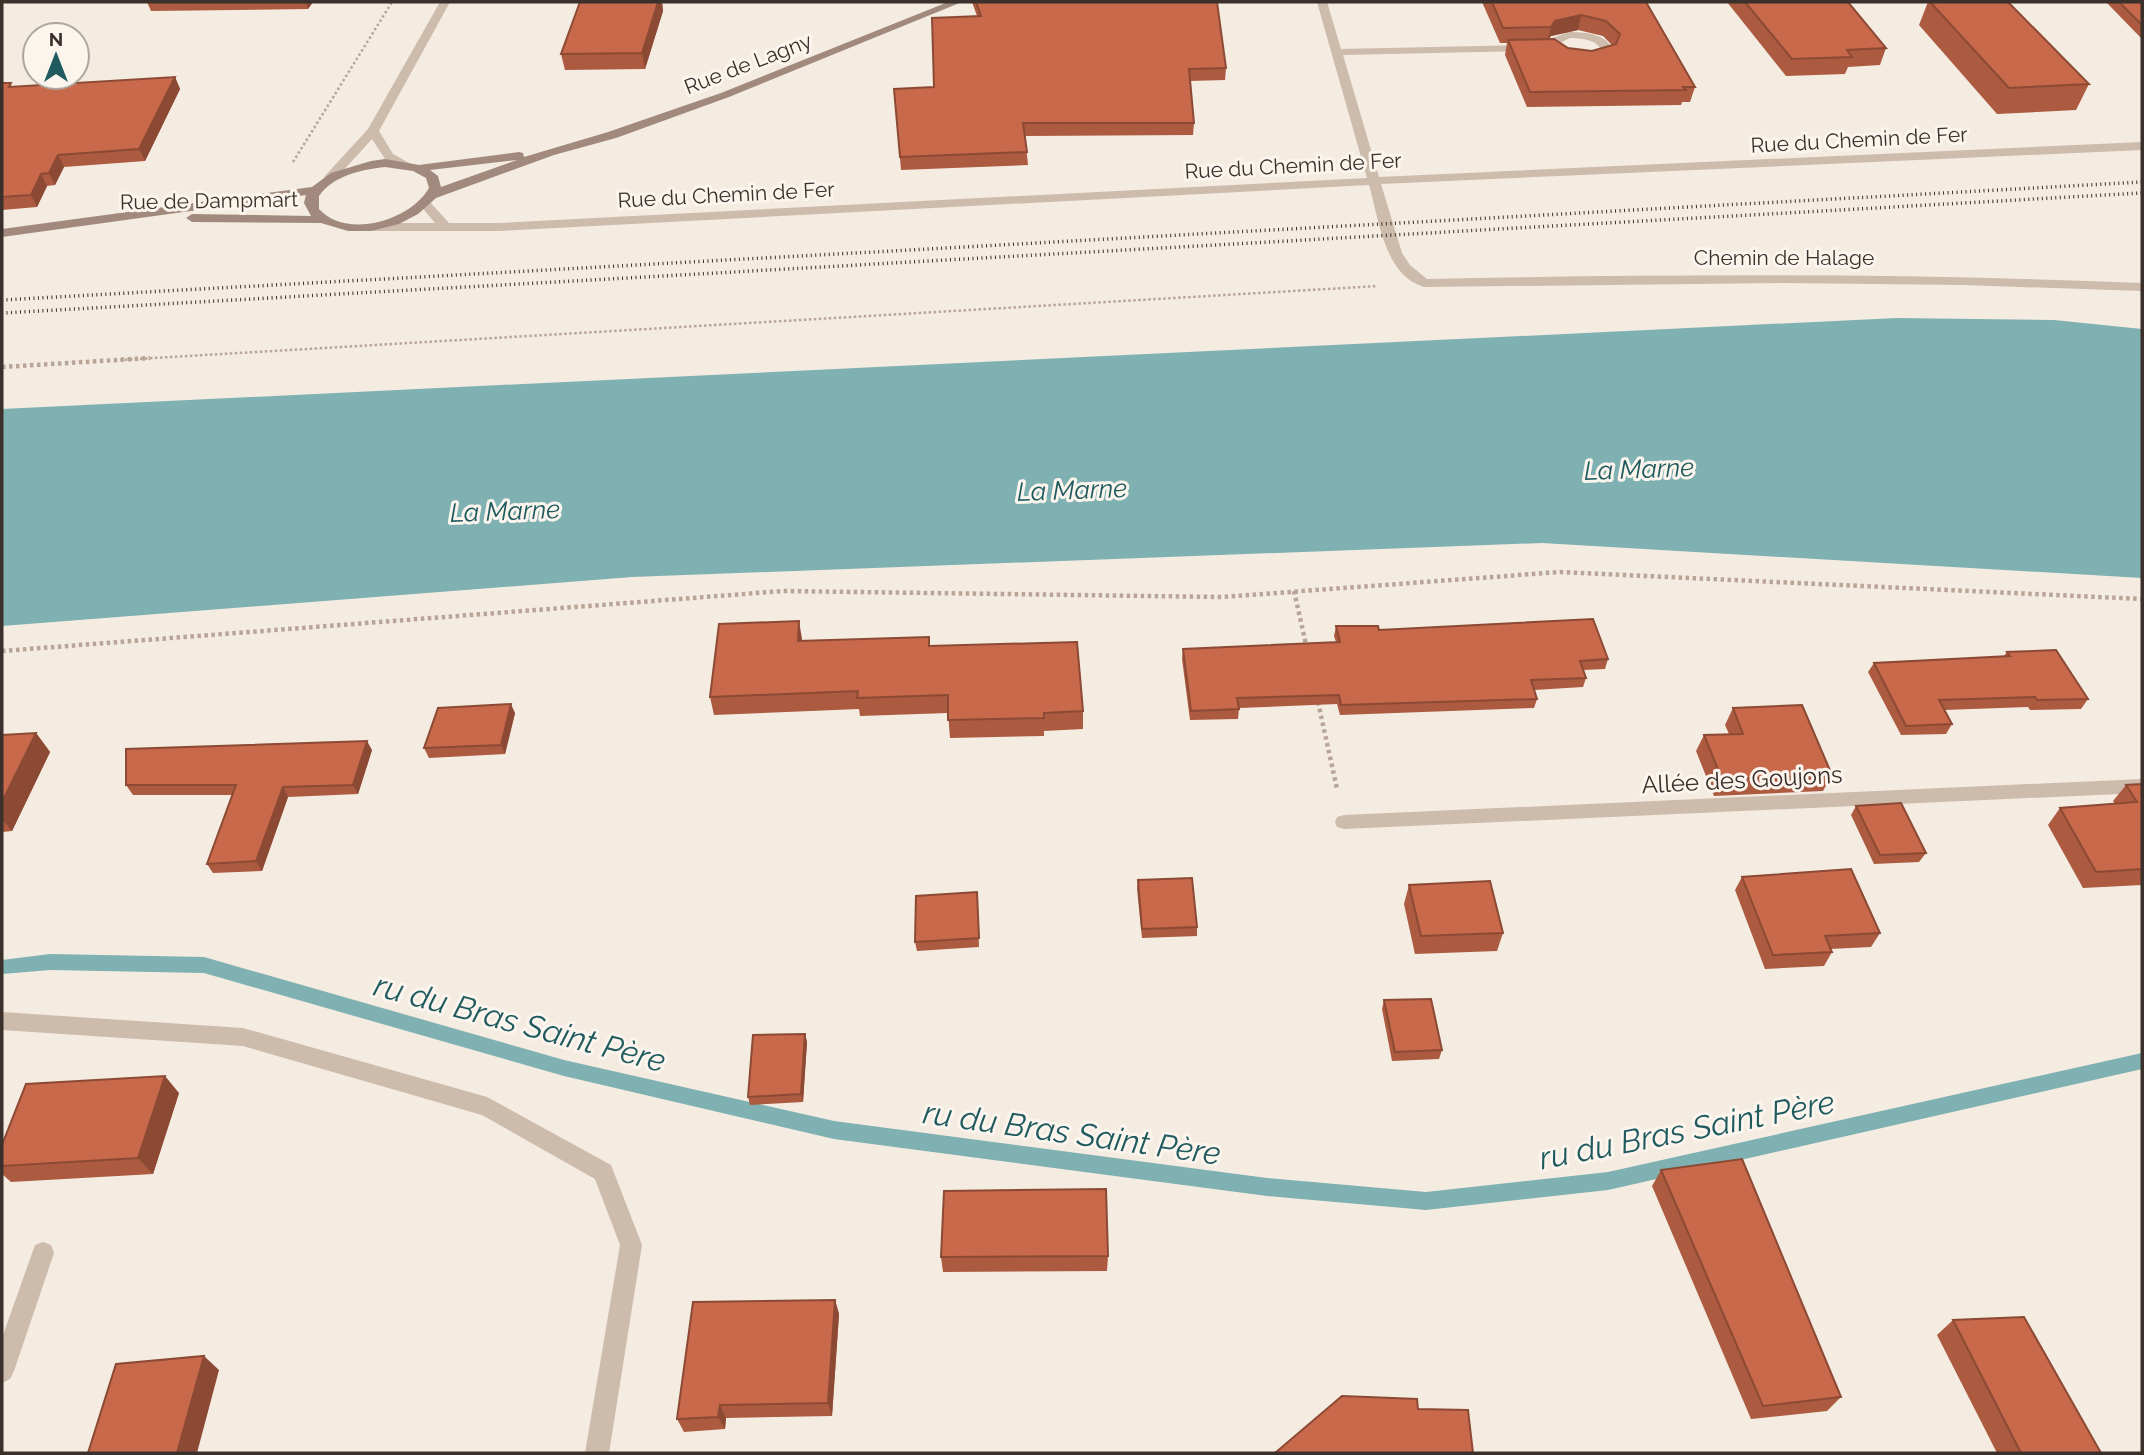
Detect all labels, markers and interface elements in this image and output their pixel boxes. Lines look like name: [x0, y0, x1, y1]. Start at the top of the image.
north arrow: [21, 21, 91, 91]
text: N: [49, 28, 63, 50]
street label: Rue de Lagny: [681, 28, 815, 99]
street label: Rue du Chemin de Fer: [1750, 121, 1969, 158]
street label: Rue du Chemin de Fer: [1184, 147, 1403, 184]
street label: Rue du Chemin de Fer: [617, 176, 836, 213]
street label: Rue de Dampmart: [120, 186, 298, 215]
street label: Chemin de Halage: [1694, 245, 1874, 270]
water label: La Marne: [1583, 452, 1695, 486]
water label: La Marne: [1016, 473, 1128, 507]
water label: La Marne: [449, 494, 561, 528]
street label: Allée des Goujons: [1641, 760, 1843, 799]
water label: ru du Bras Saint Père: [370, 966, 670, 1079]
water label: ru du Bras Saint Père: [1536, 1083, 1838, 1176]
water label: ru du Bras Saint Père: [921, 1093, 1223, 1172]

